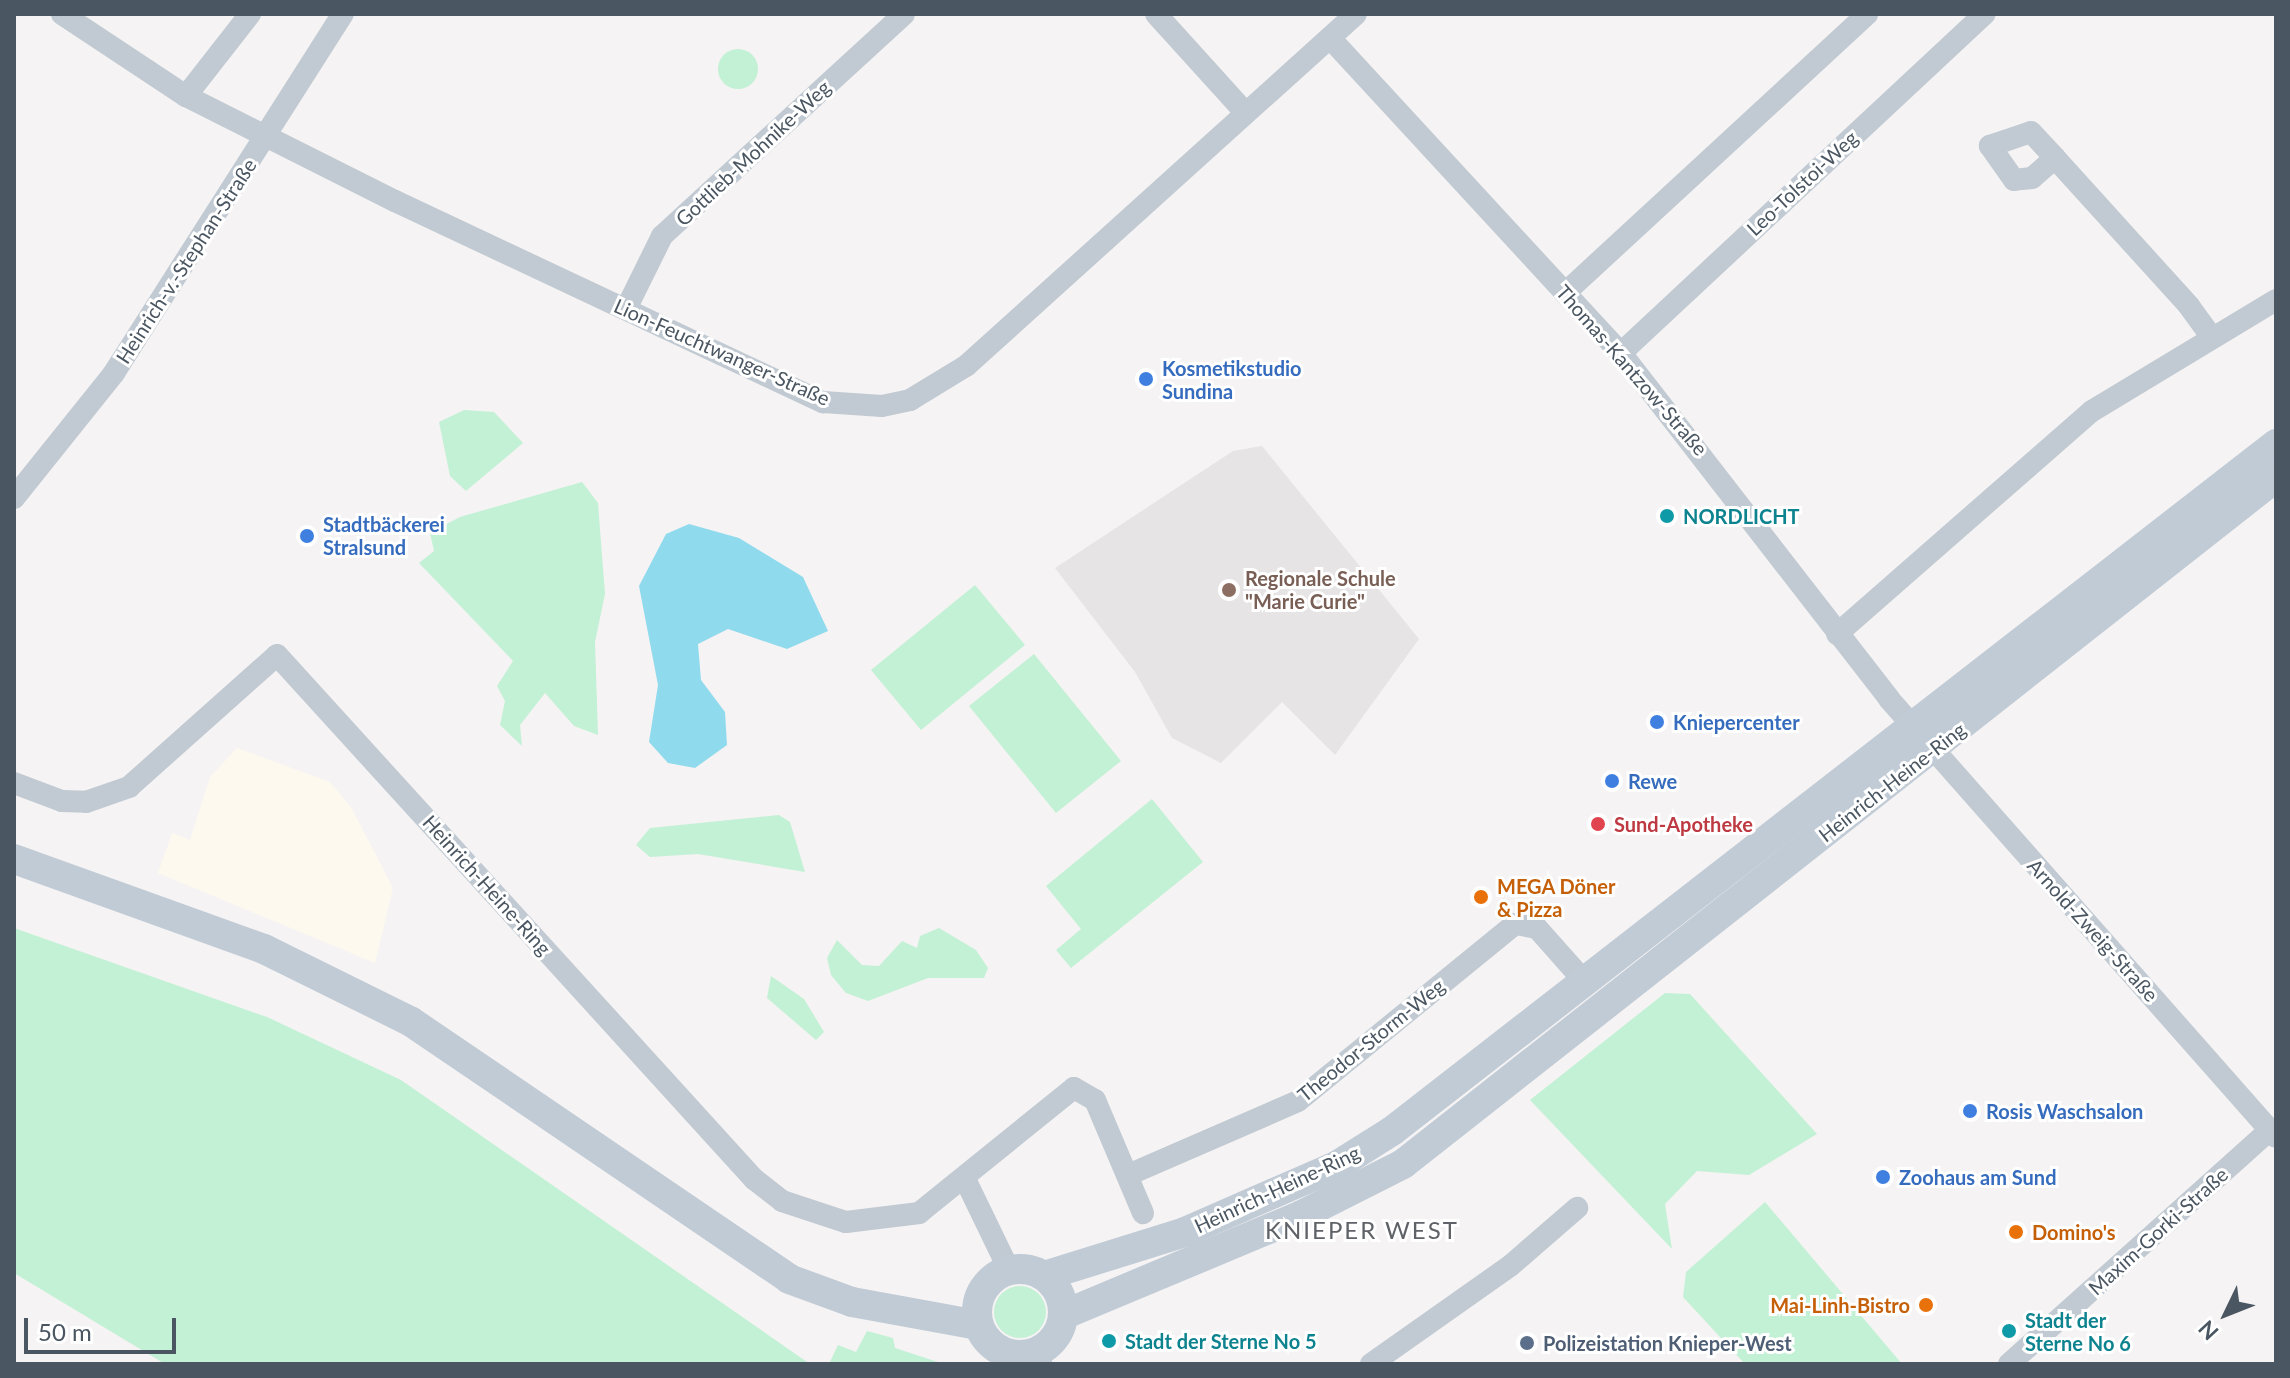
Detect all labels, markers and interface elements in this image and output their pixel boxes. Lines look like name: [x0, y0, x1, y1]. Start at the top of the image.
street label: Gottlieb-Mohnike-Weg: [671, 75, 835, 231]
street label: Leo-Tolstoi-Weg: [1742, 126, 1862, 240]
street label: Heinrich-v.-Stephan-Straße: [111, 154, 261, 368]
street label: Thomas-Kantzow-Straße: [1551, 280, 1713, 460]
street label: Lion-Feuchtwanger-Straße: [610, 294, 834, 410]
place label: Kosmetikstudio Sundina: [1162, 356, 1302, 403]
marker: Kosmetikstudio Sundina: [1137, 370, 1155, 388]
place label: NORDLICHT: [1683, 504, 1800, 528]
marker: NORDLICHT: [1658, 507, 1676, 525]
place label: Stadtbäckerei Stralsund: [323, 512, 445, 559]
marker: Stadtbäckerei Stralsund: [298, 527, 316, 545]
place label: Regionale Schule "Marie Curie": [1245, 566, 1396, 613]
marker: Regionale Schule "Marie Curie": [1220, 581, 1238, 599]
place label: Kniepercenter: [1673, 710, 1800, 734]
marker: Kniepercenter: [1648, 713, 1666, 731]
street label: Heinrich-Heine-Ring: [1814, 717, 1970, 847]
place label: Rewe: [1628, 769, 1677, 793]
marker: Rewe: [1603, 772, 1621, 790]
street label: Heinrich-Heine-Ring: [418, 810, 556, 960]
place label: Sund-Apotheke: [1614, 812, 1753, 836]
marker: Sund-Apotheke: [1589, 815, 1607, 833]
street label: Arnold-Zweig-Straße: [2023, 854, 2163, 1006]
place label: MEGA Döner & Pizza: [1497, 874, 1616, 921]
marker: MEGA Döner & Pizza: [1472, 888, 1490, 906]
street label: Theodor-Storm-Weg: [1293, 973, 1449, 1107]
place label: Rosis Waschsalon: [1986, 1099, 2144, 1123]
marker: Rosis Waschsalon: [1961, 1102, 1979, 1120]
street label: Heinrich-Heine-Ring: [1190, 1140, 1364, 1238]
street label: Maxim-Gorki-Straße: [2083, 1162, 2233, 1300]
place label: Zoohaus am Sund: [1899, 1165, 2056, 1189]
marker: Zoohaus am Sund: [1874, 1168, 1892, 1186]
district label: KNIEPER WEST: [1265, 1216, 1459, 1244]
place label: Domino's: [2032, 1220, 2115, 1244]
marker: Domino's: [2007, 1223, 2025, 1241]
north arrow: [2186, 1274, 2266, 1354]
place label: Mai-Linh-Bistro: [1770, 1293, 1910, 1317]
marker: Mai-Linh-Bistro: [1917, 1296, 1935, 1314]
scale bar: [28, 1302, 180, 1352]
place label: Stadt der Sterne No 6: [2025, 1308, 2131, 1355]
text: N: [2192, 1315, 2224, 1346]
text: 50 m: [38, 1317, 92, 1346]
marker: Stadt der Sterne No 6: [2000, 1322, 2018, 1340]
place label: Stadt der Sterne No 5: [1125, 1329, 1317, 1353]
place label: Polizeistation Knieper-West: [1543, 1331, 1792, 1355]
marker: Stadt der Sterne No 5: [1100, 1332, 1118, 1350]
marker: Polizeistation Knieper-West: [1518, 1334, 1536, 1352]

